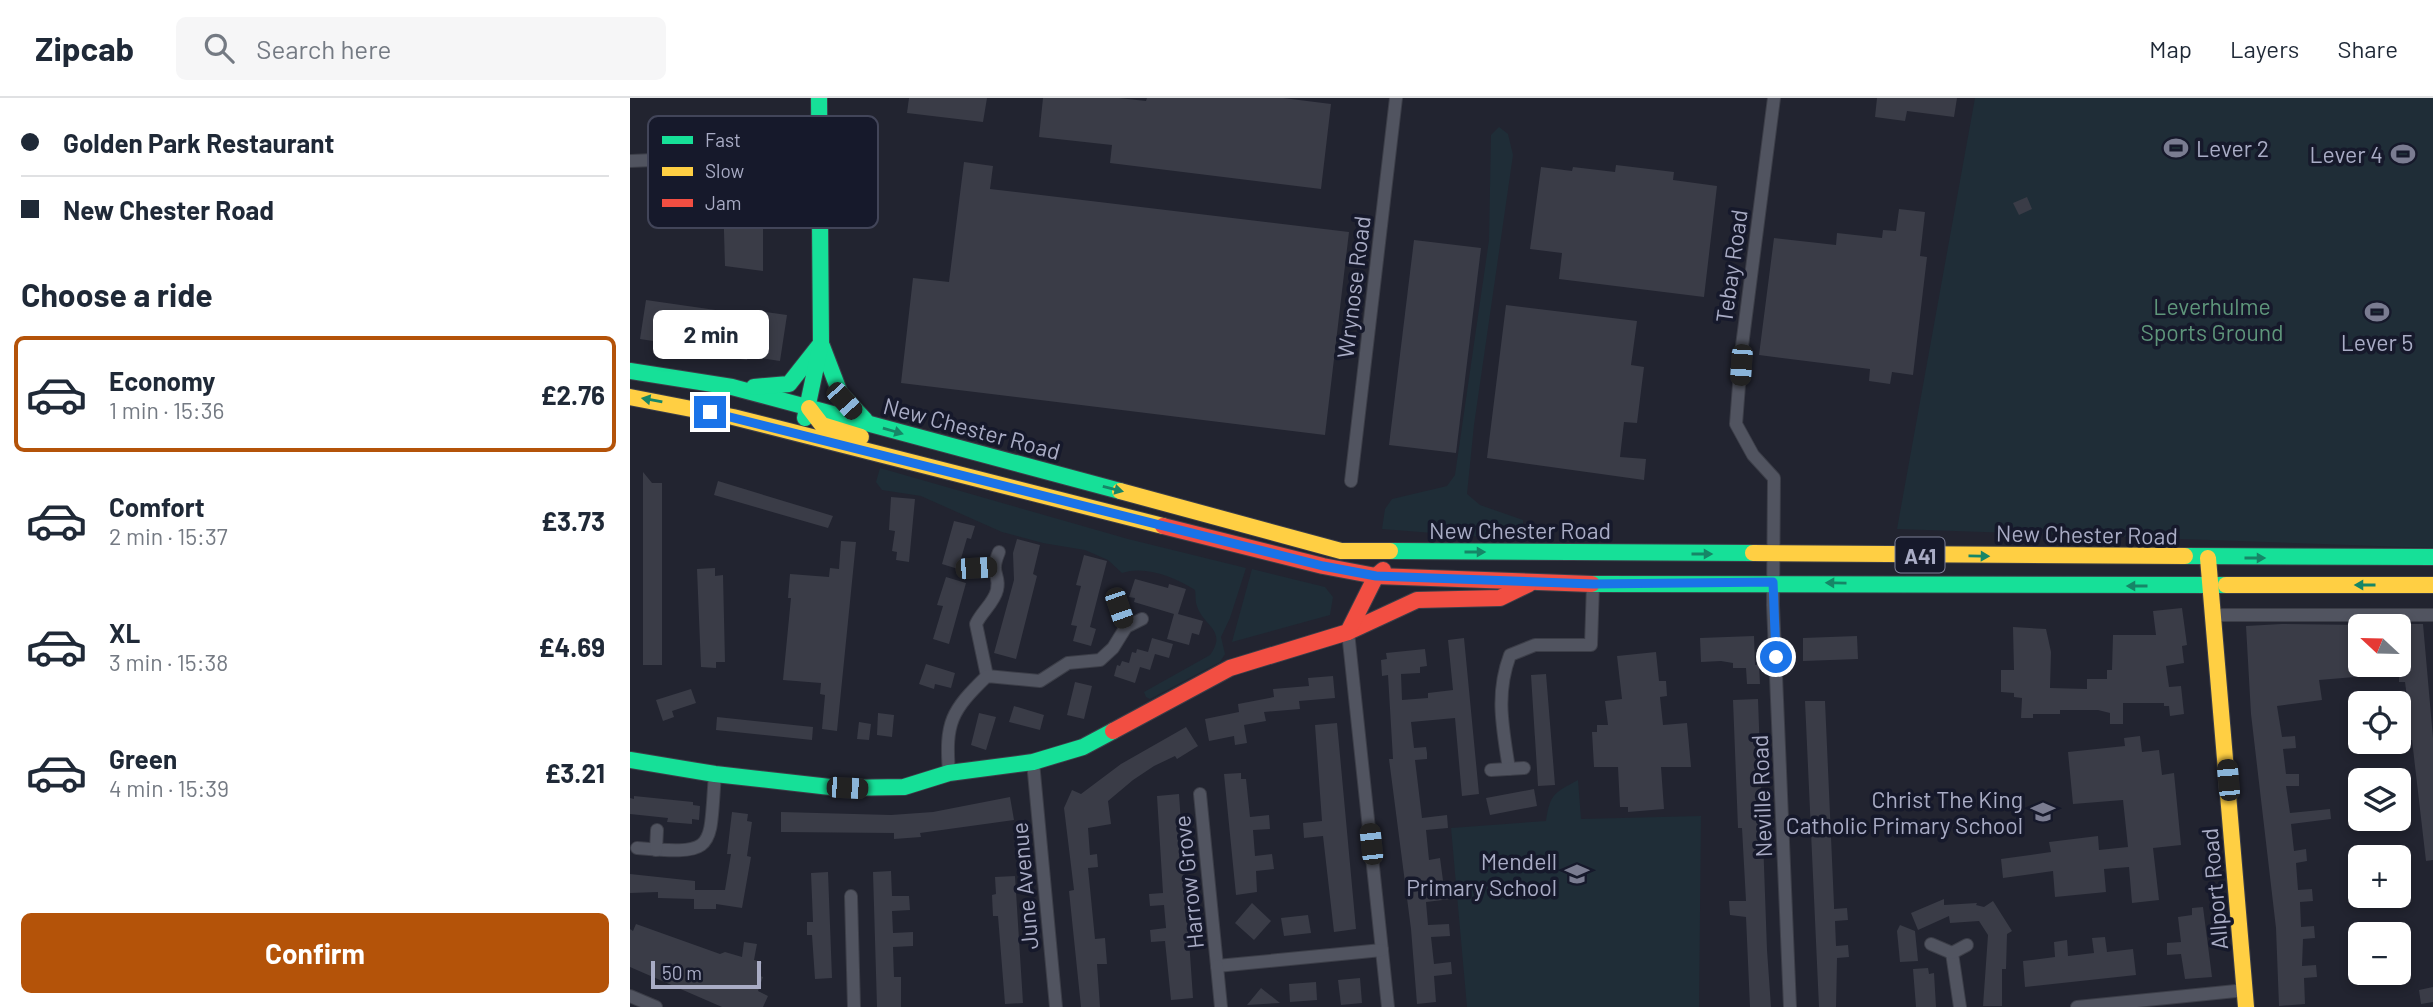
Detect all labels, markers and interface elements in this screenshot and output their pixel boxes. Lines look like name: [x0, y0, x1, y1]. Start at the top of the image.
search box: [176, 17, 666, 80]
text: Zipcab: [35, 28, 134, 68]
icon: search: [200, 29, 238, 67]
text: Search here: [256, 33, 391, 64]
text: Map: [2149, 34, 2192, 63]
text: Layers: [2230, 34, 2299, 63]
text: Share: [2337, 34, 2398, 63]
legend: [648, 116, 878, 228]
text: Golden Park Restaurant: [63, 127, 334, 158]
text: Fast: [705, 128, 741, 151]
sports icon: Lever 2: [2162, 134, 2190, 162]
place label: Lever 2: [2196, 134, 2269, 162]
place label: Lever 4: [2310, 140, 2383, 168]
sports icon: Lever 4: [2389, 140, 2417, 168]
text: Slow: [705, 159, 744, 182]
text: Jam: [705, 191, 741, 214]
text: New Chester Road: [63, 194, 274, 225]
street label: Tebay Road: [1709, 208, 1753, 324]
street label: Wrynose Road: [1330, 214, 1376, 360]
text: Choose a ride: [21, 275, 213, 313]
park label: Leverhulme Sports Ground: [2140, 292, 2284, 346]
sports icon: Lever 5: [2363, 298, 2391, 326]
callout: 2 min: [652, 310, 768, 360]
text: 2 min: [683, 320, 739, 348]
place label: Lever 5: [2341, 328, 2413, 356]
car: [1730, 343, 1753, 387]
icon: car: [25, 363, 88, 426]
text: Economy: [109, 365, 215, 396]
car: [823, 378, 866, 424]
text: £2.76: [541, 379, 605, 410]
street label: New Chester Road: [880, 391, 1064, 465]
one-way arrow: [641, 394, 663, 405]
text: 1 min · 15:36: [109, 396, 224, 424]
route end: [694, 396, 726, 428]
one-way arrow: [882, 426, 903, 436]
one-way arrow: [1102, 484, 1124, 495]
icon: car: [25, 489, 88, 552]
text: Comfort: [109, 491, 205, 522]
text: £3.73: [541, 505, 605, 536]
street label: New Chester Road: [1429, 516, 1611, 544]
street label: New Chester Road: [1996, 518, 2178, 550]
text: 2 min · 15:37: [109, 522, 228, 550]
road number: A41: [1896, 538, 1944, 573]
one-way arrow: [1464, 546, 1486, 558]
one-way arrow: [1692, 548, 1714, 559]
one-way arrow: [1968, 550, 1990, 561]
one-way arrow: [2245, 552, 2267, 564]
car: [955, 556, 998, 580]
one-way arrow: [1825, 577, 1847, 589]
one-way arrow: [2354, 579, 2376, 591]
one-way arrow: [2126, 580, 2148, 592]
car: [1103, 585, 1136, 631]
north arrow: [2348, 614, 2412, 677]
map controls: [2348, 614, 2411, 985]
icon: car: [25, 615, 88, 678]
text: XL: [109, 617, 140, 648]
text: £4.69: [539, 631, 605, 662]
route start: [1760, 641, 1792, 673]
text: 3 min · 15:38: [109, 648, 228, 676]
button: locate: [2348, 691, 2411, 754]
street label: Neville Road: [1745, 734, 1777, 858]
icon: car: [25, 741, 88, 804]
text: Green: [109, 743, 177, 774]
text: £3.21: [544, 757, 605, 788]
car: [2216, 758, 2241, 802]
button: layers: [2348, 768, 2411, 831]
text: 4 min · 15:39: [109, 774, 229, 802]
car: [826, 776, 869, 800]
place label: Christ The King Catholic Primary School: [1786, 785, 2023, 839]
school or university icon: Christ The King Catholic Primary School: [2029, 798, 2057, 826]
street label: Harrow Grove: [1167, 814, 1209, 950]
street label: June Avenue: [1004, 821, 1044, 951]
car: [1359, 822, 1384, 866]
street label: Allport Road: [2195, 827, 2233, 951]
button: +: [2348, 845, 2411, 908]
place label: Mendell Primary School: [1406, 847, 1557, 901]
school or university icon: Mendell Primary School: [1563, 860, 1591, 888]
button: Confirm: [21, 913, 609, 993]
button: −: [2348, 922, 2411, 985]
scale bar: [651, 958, 761, 990]
text: 50 m: [662, 961, 702, 984]

